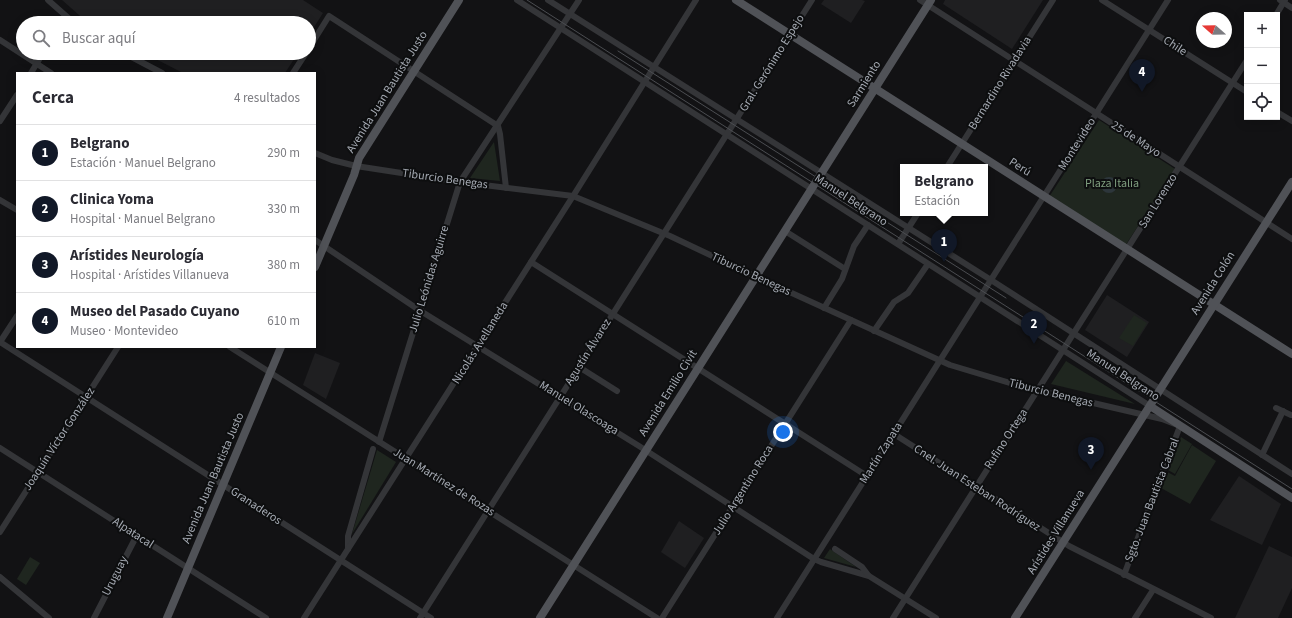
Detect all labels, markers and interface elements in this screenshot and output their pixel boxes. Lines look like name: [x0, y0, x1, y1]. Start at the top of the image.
street label: Gral. Gerónimo Espejo: [735, 11, 809, 115]
north arrow: [1196, 12, 1232, 48]
map controls: [1244, 12, 1280, 120]
button: +: [1244, 12, 1280, 48]
search box: [16, 16, 316, 60]
icon: search: [30, 27, 52, 49]
text: Buscar aquí: [62, 28, 135, 49]
street label: Avenida Juan Bautista Justo: [342, 28, 432, 156]
street label: Chile: [1160, 32, 1190, 60]
street label: Bernardino Rivadavia: [964, 33, 1036, 133]
button: −: [1244, 48, 1280, 84]
street label: Sarmiento: [843, 57, 885, 111]
pin: 4: [1129, 59, 1155, 92]
button: locate: [1244, 84, 1280, 120]
text: Cerca: [32, 86, 74, 110]
text: 4 resultados: [234, 89, 300, 107]
street label: Montevideo: [1054, 114, 1100, 174]
street label: 25 de Mayo: [1108, 117, 1164, 161]
text: Belgrano: [70, 133, 130, 154]
text: 1: [42, 144, 48, 162]
text: 290 m: [267, 144, 300, 162]
text: Estación · Manuel Belgrano: [70, 154, 216, 172]
street label: Perú: [1006, 154, 1034, 180]
popup: [900, 164, 988, 216]
street label: Tiburcio Benegas: [401, 165, 489, 193]
street label: Manuel Belgrano: [811, 170, 891, 230]
street label: San Lorenzo: [1134, 170, 1182, 232]
text: Belgrano: [914, 171, 974, 192]
park label: Plaza Italia: [1085, 175, 1139, 192]
text: Clinica Yoma: [70, 189, 154, 210]
text: Estación: [914, 192, 960, 210]
text: 2: [42, 200, 48, 218]
text: 330 m: [267, 200, 300, 218]
text: Hospital · Manuel Belgrano: [70, 210, 215, 228]
street label: Julio Leónidas Aguirre: [405, 223, 453, 335]
pin: 1: [931, 229, 957, 262]
text: Arístides Neurología: [70, 245, 204, 266]
street label: Tiburcio Benegas: [708, 248, 794, 300]
street label: Avenida Colón: [1187, 248, 1239, 318]
text: 3: [42, 256, 48, 274]
text: 380 m: [267, 256, 300, 274]
text: Hospital · Arístides Villanueva: [70, 266, 229, 284]
street label: Nicolás Avellaneda: [448, 299, 512, 387]
text: Museo del Pasado Cuyano: [70, 301, 240, 322]
pin: 2: [1021, 311, 1047, 344]
text: 4: [42, 312, 48, 330]
text: 610 m: [267, 312, 300, 330]
street label: Agustín Álvarez: [561, 315, 615, 389]
text: Museo · Montevideo: [70, 322, 178, 340]
street label: Manuel Belgrano: [1083, 345, 1163, 405]
street label: Avenida Emilio Civit: [635, 346, 701, 440]
street label: Tiburcio Benegas: [1007, 374, 1095, 412]
street label: Manuel Olascoaga: [536, 377, 622, 439]
street label: Joaquín Víctor González: [19, 384, 99, 494]
street label: Rufino Ortega: [980, 405, 1032, 473]
street label: Avenida Juan Bautista Justo: [178, 410, 248, 546]
street label: Martín Zapata: [855, 419, 907, 487]
your location: [773, 422, 793, 442]
street label: Sgto. Juan Bautista Cabral: [1120, 436, 1184, 564]
pin: 3: [1078, 437, 1104, 470]
street label: Cnel. Juan Esteban Rodríguez: [910, 441, 1044, 535]
street label: Julio Argentino Roca: [708, 442, 778, 538]
street label: Juan Martínez de Rozas: [390, 444, 498, 520]
street label: Granaderos: [227, 483, 285, 529]
street label: Arístides Villanueva: [1023, 486, 1089, 578]
street label: Alpatacal: [109, 513, 157, 553]
street label: Uruguay: [98, 553, 132, 599]

